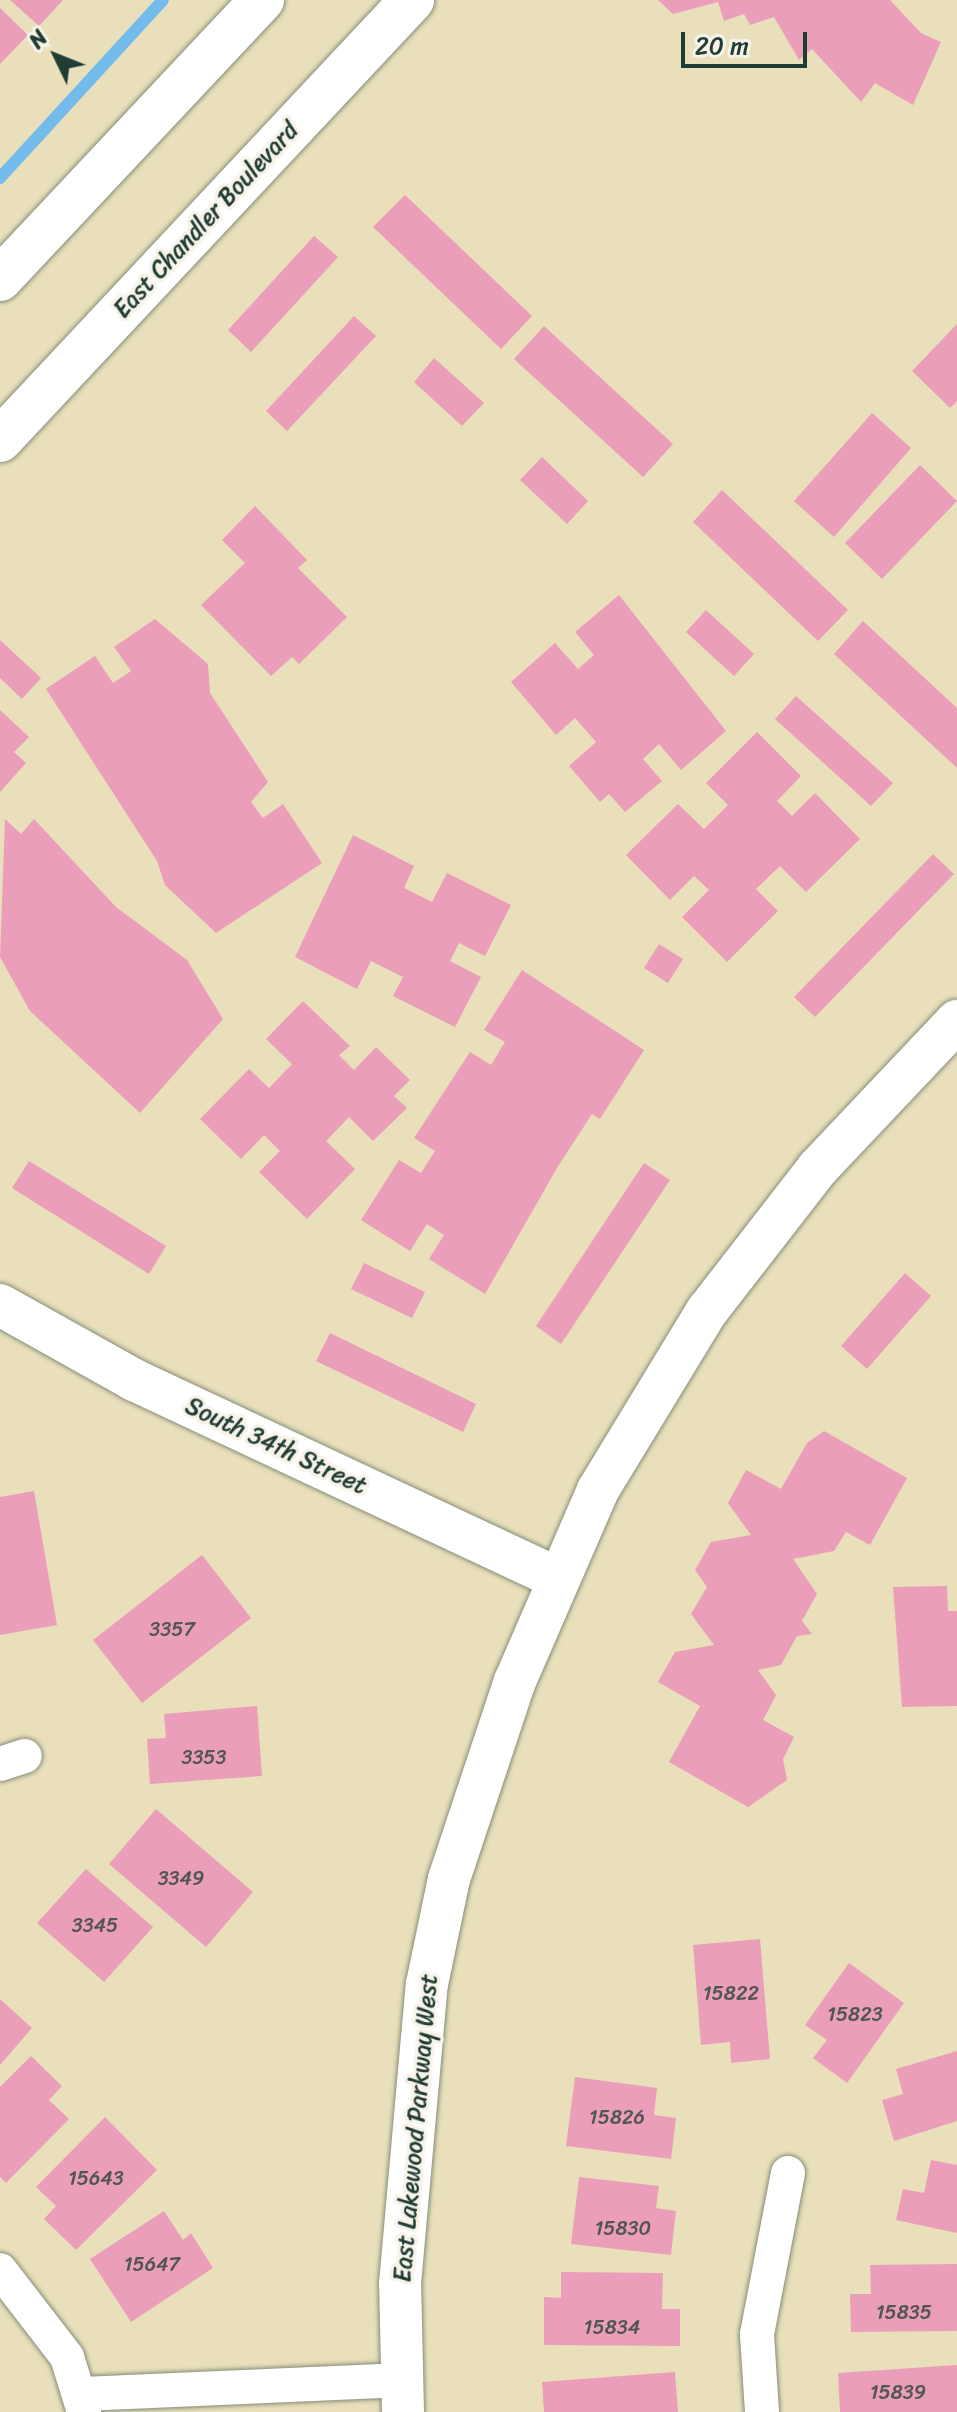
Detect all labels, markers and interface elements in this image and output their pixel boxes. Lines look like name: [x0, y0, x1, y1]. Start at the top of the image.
north arrow: [16, 16, 96, 96]
scale bar: [685, 16, 811, 66]
text: N: [19, 20, 58, 58]
text: 20 m: [695, 25, 749, 67]
street label: East Chandler Boulevard: [108, 116, 304, 324]
street label: South 34th Street: [181, 1391, 371, 1501]
house number: 3357: [149, 1617, 195, 1641]
house number: 3353: [181, 1745, 227, 1769]
house number: 3349: [158, 1866, 204, 1890]
house number: 3345: [72, 1913, 118, 1937]
street label: East Lakewood Parkway West: [388, 1972, 444, 2284]
house number: 15822: [703, 1981, 759, 2005]
house number: 15823: [827, 2002, 883, 2026]
house number: 15826: [589, 2105, 645, 2129]
house number: 15643: [68, 2166, 124, 2190]
house number: 15830: [595, 2216, 651, 2240]
house number: 15647: [124, 2252, 180, 2276]
house number: 15835: [876, 2300, 932, 2324]
house number: 15834: [584, 2315, 640, 2339]
house number: 15839: [870, 2380, 926, 2404]

